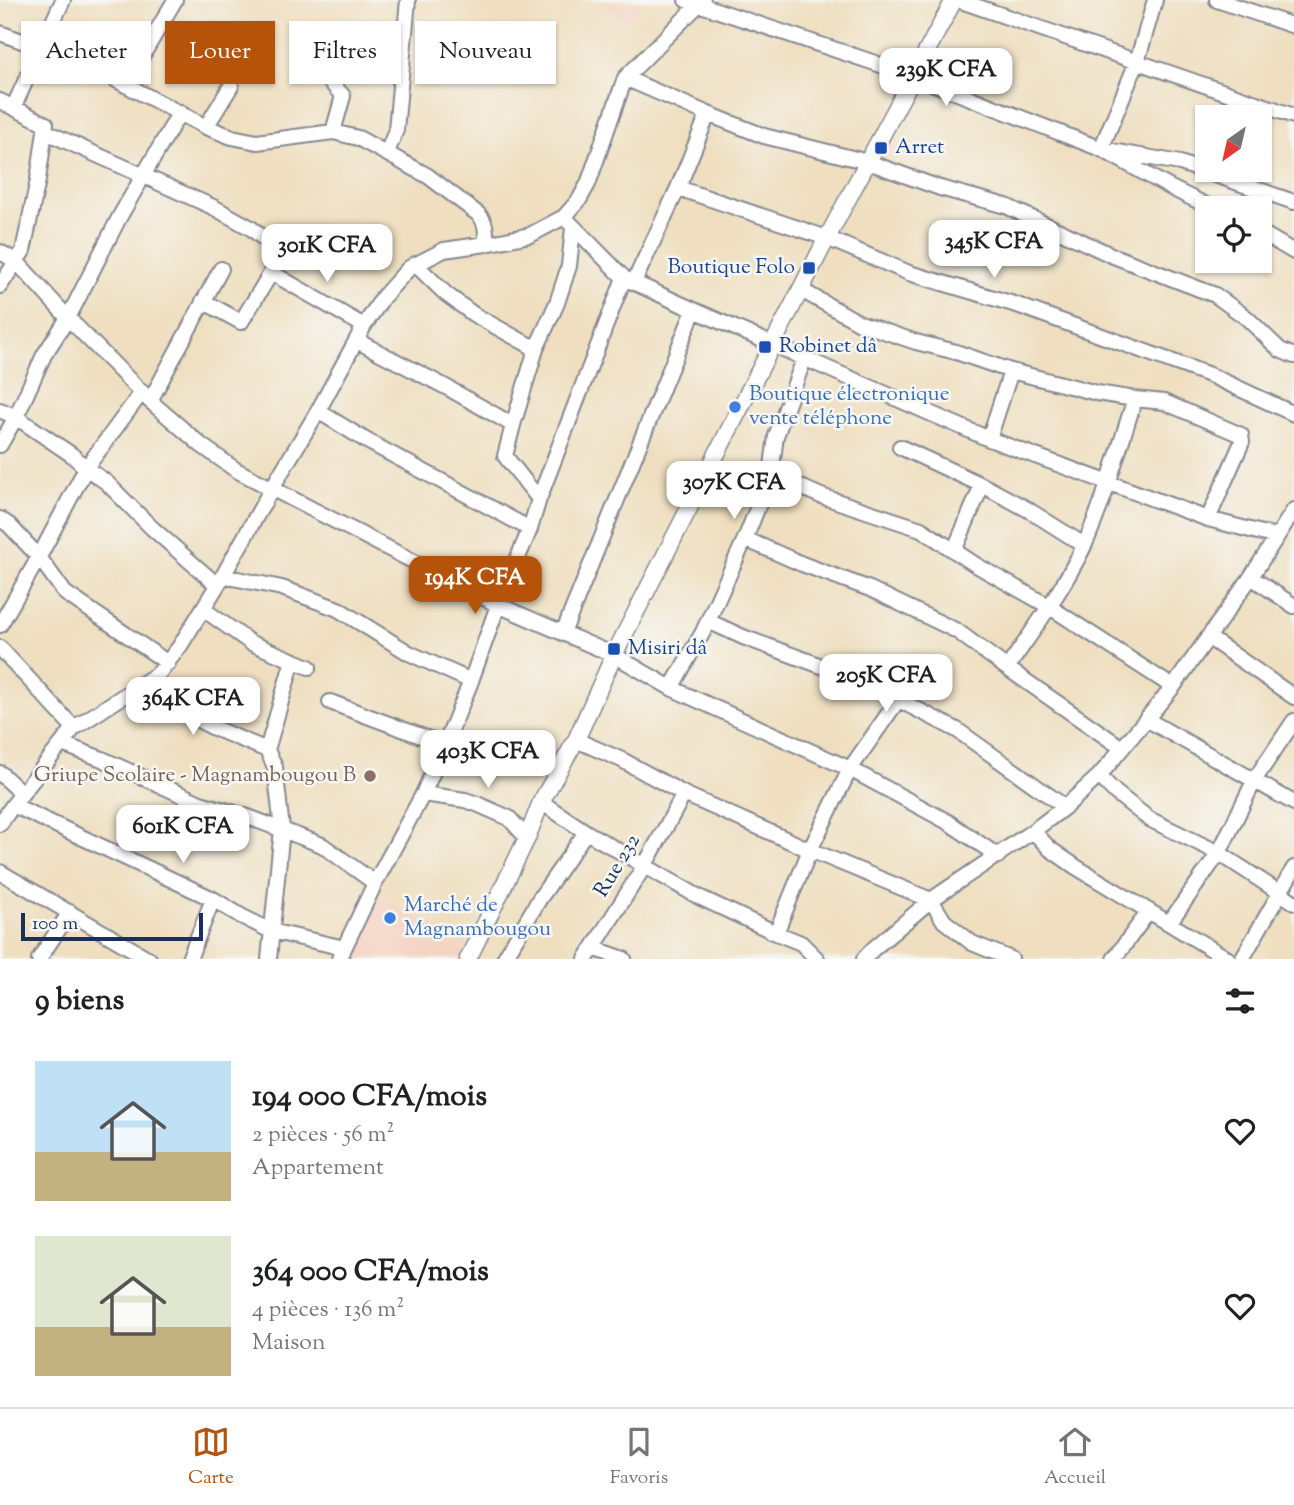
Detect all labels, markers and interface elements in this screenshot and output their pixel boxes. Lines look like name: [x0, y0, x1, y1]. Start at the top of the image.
chip: Acheter: [21, 21, 151, 84]
chip: Louer: [165, 21, 275, 84]
chip: Filtres: [289, 21, 401, 84]
chip: Nouveau: [415, 21, 556, 84]
pin: 239K CFA: [874, 48, 1018, 108]
text: 239K CFA: [895, 54, 997, 87]
north arrow: [1195, 105, 1272, 182]
map controls: [1195, 105, 1272, 273]
place label: Arret: [895, 133, 944, 163]
marker: Arret: [873, 140, 889, 156]
button: locate: [1195, 196, 1272, 273]
pin: 345K CFA: [922, 220, 1066, 280]
pin: 301K CFA: [255, 224, 399, 284]
text: 345K CFA: [945, 226, 1043, 259]
text: 301K CFA: [277, 230, 377, 263]
place label: Boutique Folo: [667, 253, 795, 283]
marker: Boutique Folo: [801, 260, 817, 276]
place label: Robinet dâ: [779, 332, 878, 362]
marker: Robinet dâ: [757, 339, 773, 355]
place label: Boutique électronique vente téléphone: [749, 380, 949, 434]
marker: Boutique électronique vente téléphone: [727, 399, 743, 415]
pin: 307K CFA: [662, 462, 806, 521]
text: 307K CFA: [683, 467, 785, 500]
pin: 194K CFA: [403, 556, 547, 616]
text: 194K CFA: [425, 562, 525, 595]
place label: Misiri dâ: [628, 634, 708, 664]
marker: Misiri dâ: [606, 641, 622, 657]
pin: 205K CFA: [814, 654, 958, 714]
text: 205K CFA: [836, 660, 936, 693]
pin: 364K CFA: [121, 678, 265, 737]
text: 364K CFA: [142, 683, 244, 716]
pin: 403K CFA: [416, 730, 560, 790]
text: 403K CFA: [436, 736, 540, 769]
place label: Griupe Scolaire - Magnambougou B: [34, 761, 356, 791]
marker: Griupe Scolaire - Magnambougou B: [362, 768, 378, 784]
pin: 601K CFA: [111, 806, 255, 865]
text: 601K CFA: [132, 811, 234, 844]
street label: Rue 232: [587, 829, 649, 903]
place label: Marché de Magnambougou: [404, 891, 551, 945]
scale bar: [21, 910, 203, 942]
marker: Marché de Magnambougou: [382, 910, 398, 926]
text: 100 m: [32, 911, 78, 938]
text: 9 biens: [35, 980, 124, 1023]
icon: filters: [1221, 982, 1259, 1020]
text: 194 000 CFA/mois: [252, 1076, 487, 1119]
icon: home: [91, 1089, 175, 1173]
icon: heart: [1221, 1112, 1259, 1150]
text: 2 pièces · 56 m²: [252, 1119, 394, 1152]
text: Appartement: [252, 1152, 384, 1185]
text: 364 000 CFA/mois: [252, 1251, 489, 1294]
icon: home: [91, 1264, 175, 1348]
icon: heart: [1221, 1287, 1259, 1325]
text: 4 pièces · 136 m²: [252, 1294, 404, 1327]
text: Maison: [252, 1327, 326, 1360]
tab: Carte: [188, 1423, 234, 1492]
tab: Favoris: [610, 1423, 668, 1492]
tab: Accueil: [1044, 1423, 1106, 1492]

